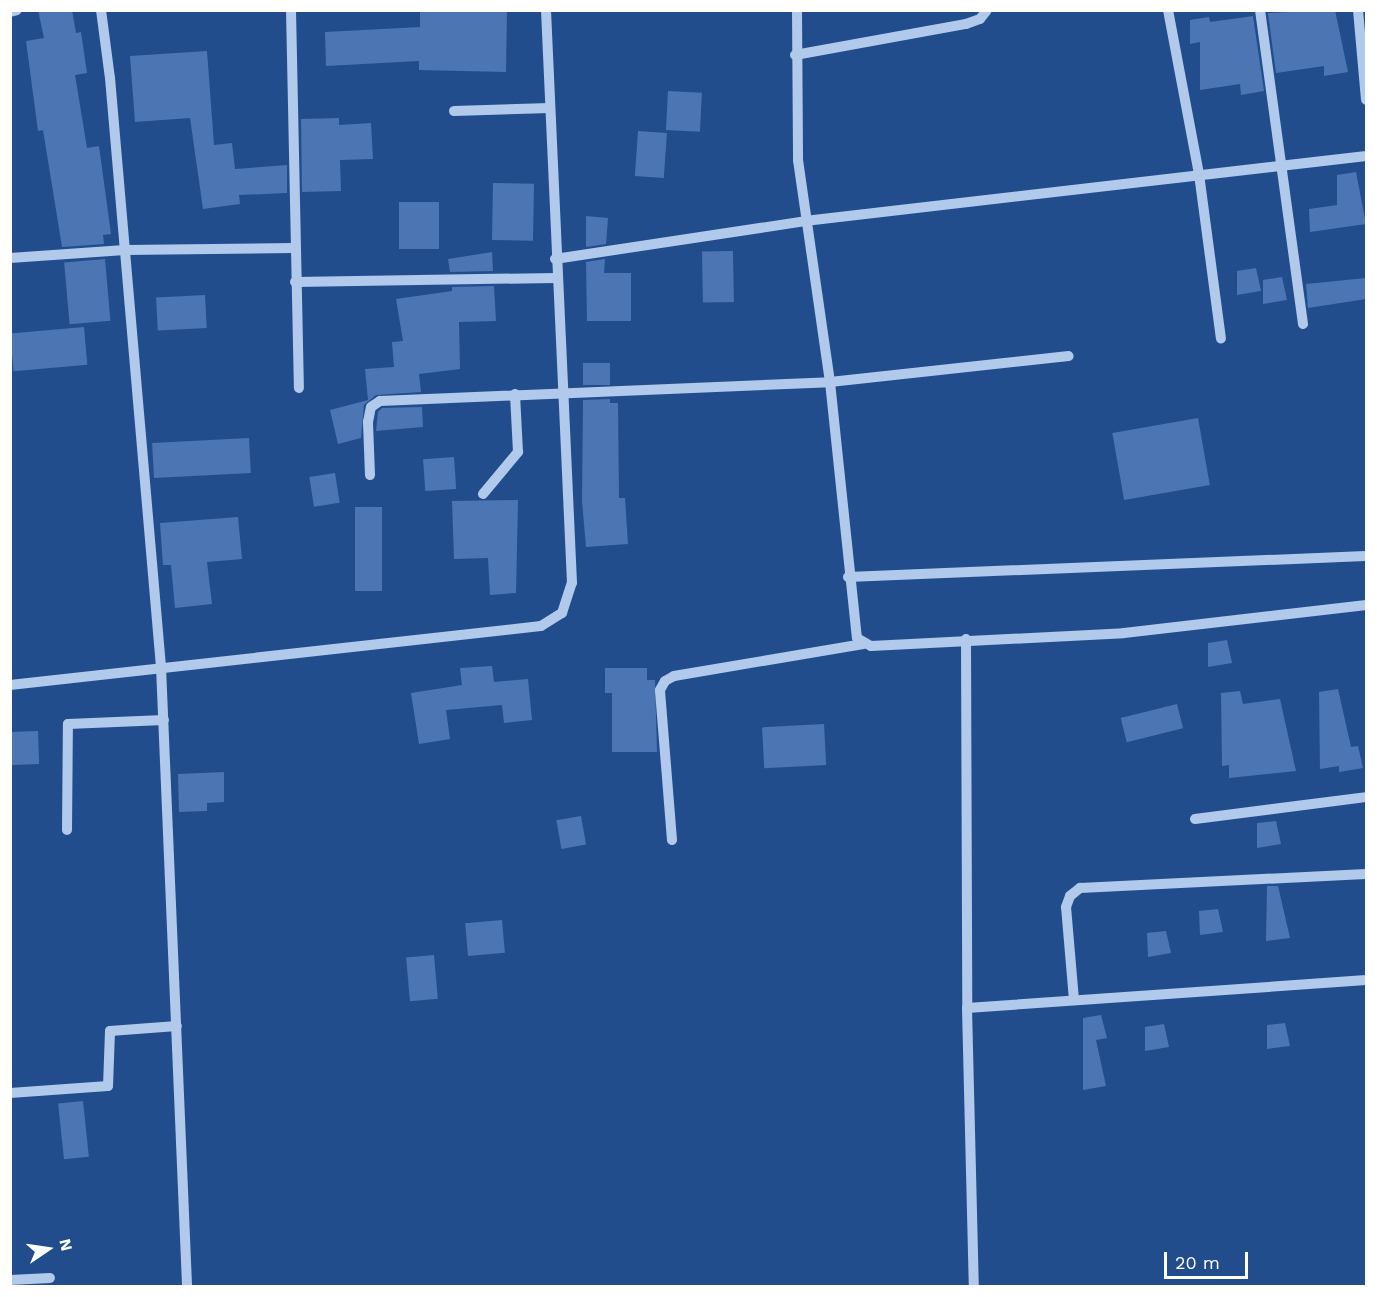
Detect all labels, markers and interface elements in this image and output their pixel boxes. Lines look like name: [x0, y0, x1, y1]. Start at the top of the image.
north arrow: [18, 1219, 78, 1279]
text: N: [55, 1237, 77, 1253]
scale bar: [1167, 1240, 1251, 1278]
text: 20 m: [1175, 1252, 1220, 1273]

